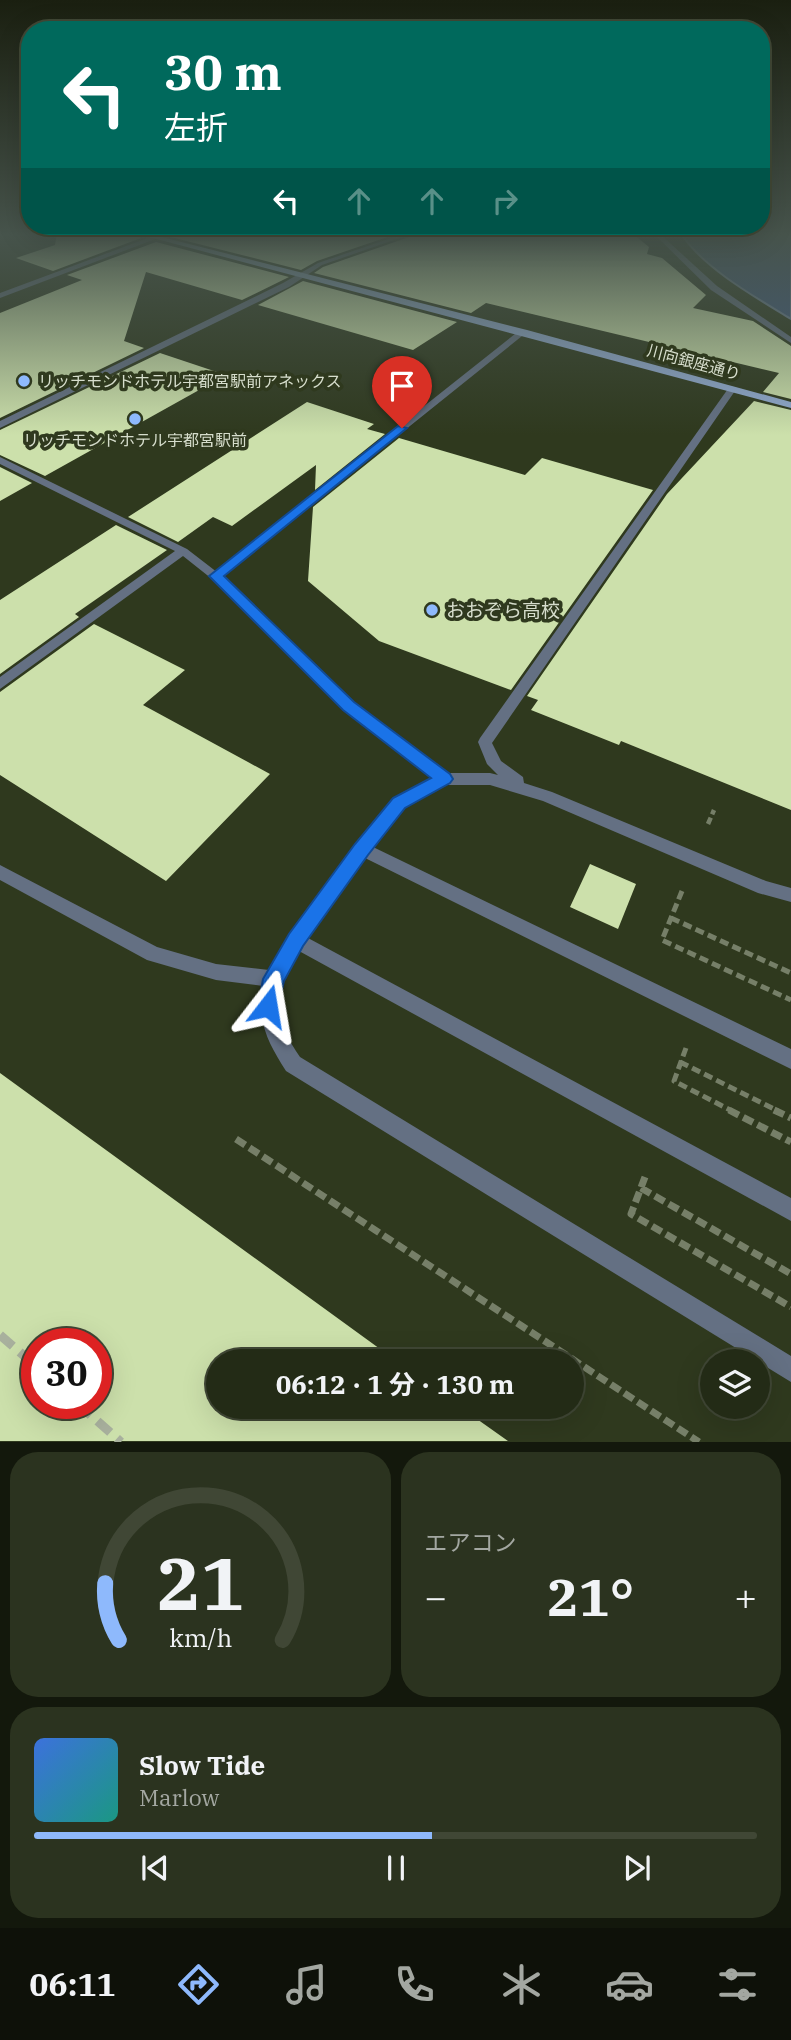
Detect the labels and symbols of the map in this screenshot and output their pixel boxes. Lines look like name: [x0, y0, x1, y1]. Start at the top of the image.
street label: 川向銀座通り: [645, 340, 743, 384]
pin: [372, 356, 432, 428]
place label: リッチモンドホテル宇都宮駅前アネックス: [38, 371, 342, 391]
marker: リッチモンドホテル宇都宮駅前アネックス: [16, 373, 32, 389]
marker: リッチモンドホテル宇都宮駅前: [127, 411, 143, 427]
place label: リッチモンドホテル宇都宮駅前: [23, 430, 247, 450]
place label: おおぞら高校: [446, 598, 560, 622]
marker: おおぞら高校: [424, 602, 440, 618]
position arrow: [231, 969, 305, 1043]
speed limit sign: 30: [21, 1328, 112, 1419]

